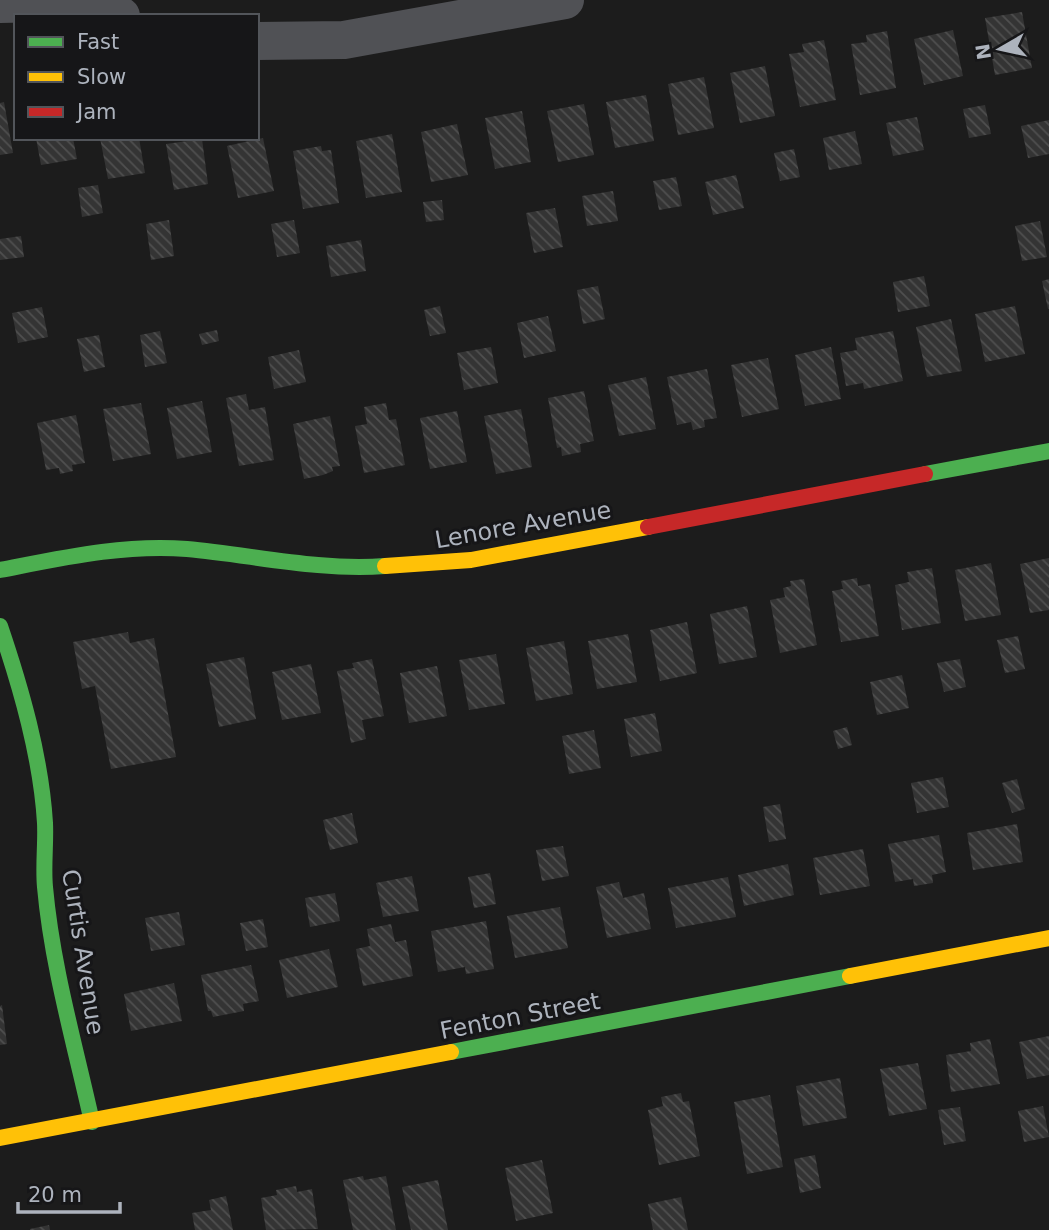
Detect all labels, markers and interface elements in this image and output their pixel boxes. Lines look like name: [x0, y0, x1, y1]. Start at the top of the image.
legend: [14, 14, 259, 140]
north arrow: [965, 14, 1035, 84]
text: Fast: [77, 30, 119, 54]
text: N: [971, 42, 995, 61]
text: Slow: [77, 65, 126, 89]
text: Jam: [75, 100, 117, 124]
street label: Lenore Avenue: [433, 496, 613, 554]
street label: Curtis Avenue: [56, 867, 110, 1037]
street label: Fenton Street: [438, 987, 602, 1045]
scale bar: [18, 1170, 119, 1214]
text: 20 m: [28, 1183, 82, 1207]

